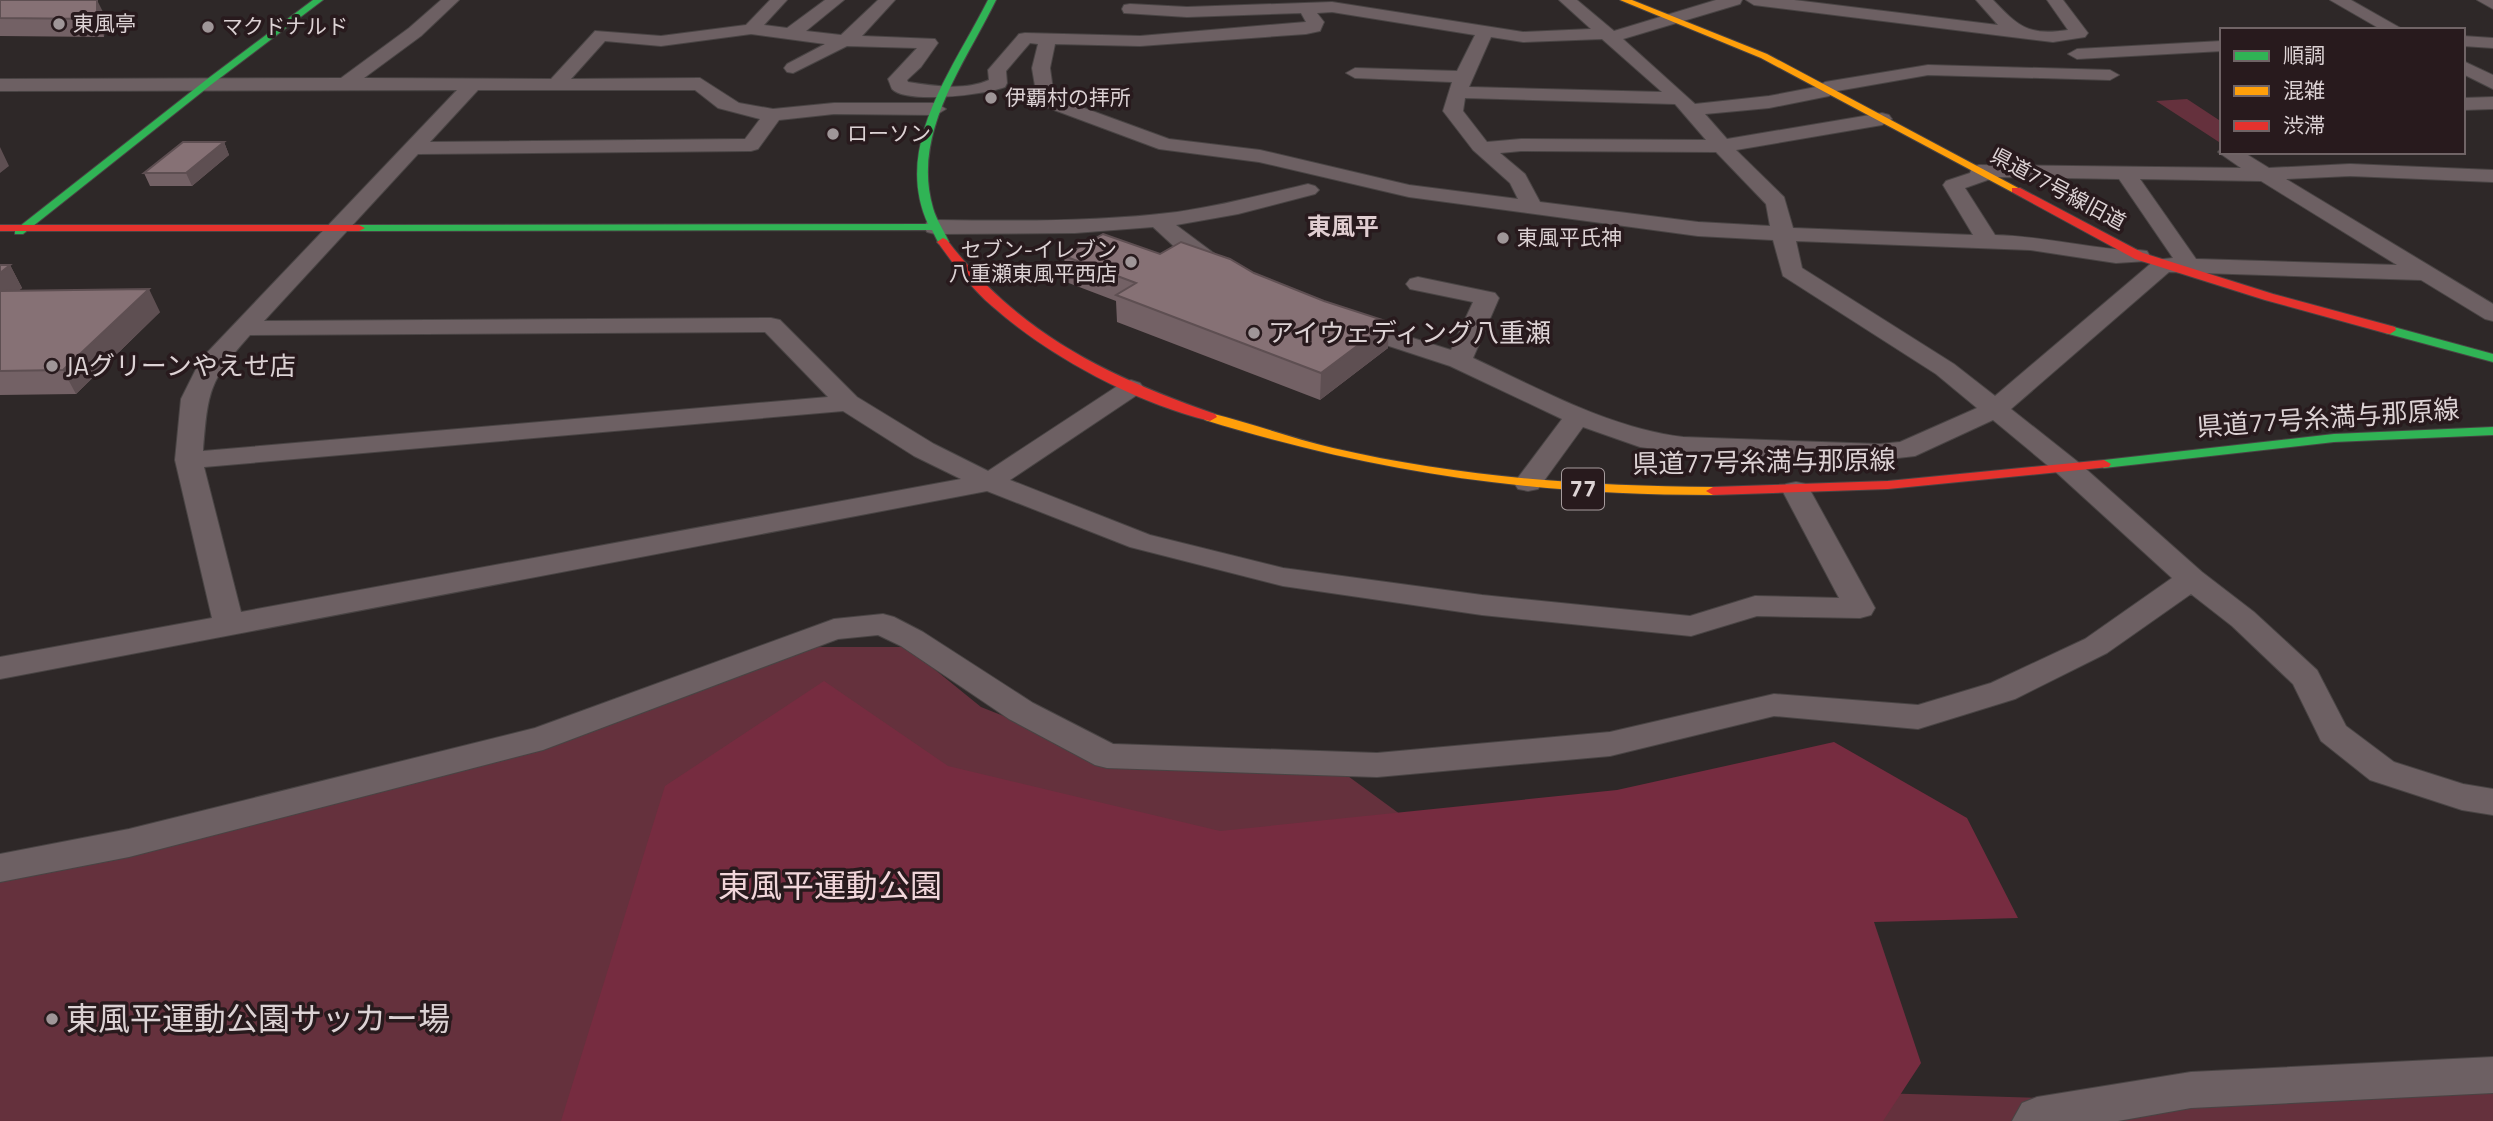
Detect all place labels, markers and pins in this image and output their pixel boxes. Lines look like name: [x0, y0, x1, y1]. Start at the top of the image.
place label: 東風亭: [73, 7, 136, 39]
place label: マクドナルド: [222, 10, 348, 42]
marker: 東風亭: [51, 16, 67, 32]
marker: マクドナルド: [200, 19, 216, 35]
place label: 伊覇村の拝所: [1005, 81, 1131, 113]
marker: 伊覇村の拝所: [983, 90, 999, 106]
place label: ローソン: [847, 117, 931, 149]
marker: ローソン: [825, 126, 841, 142]
place label: 東風平氏神: [1517, 221, 1622, 253]
marker: 東風平氏神: [1495, 230, 1511, 246]
place label: セブン-イレブン 八重瀬東風平西店: [949, 233, 1117, 289]
marker: セブン-イレブン 八重瀬東風平西店: [1123, 254, 1139, 270]
place label: アイウェディング八重瀬: [1268, 313, 1551, 352]
marker: アイウェディング八重瀬: [1246, 325, 1262, 341]
place label: JAグリーンやえせ店: [66, 346, 296, 385]
marker: JAグリーンやえせ店: [44, 358, 60, 374]
place label: 東風平運動公園サッカー場: [66, 994, 450, 1042]
marker: 東風平運動公園サッカー場: [44, 1011, 60, 1027]

